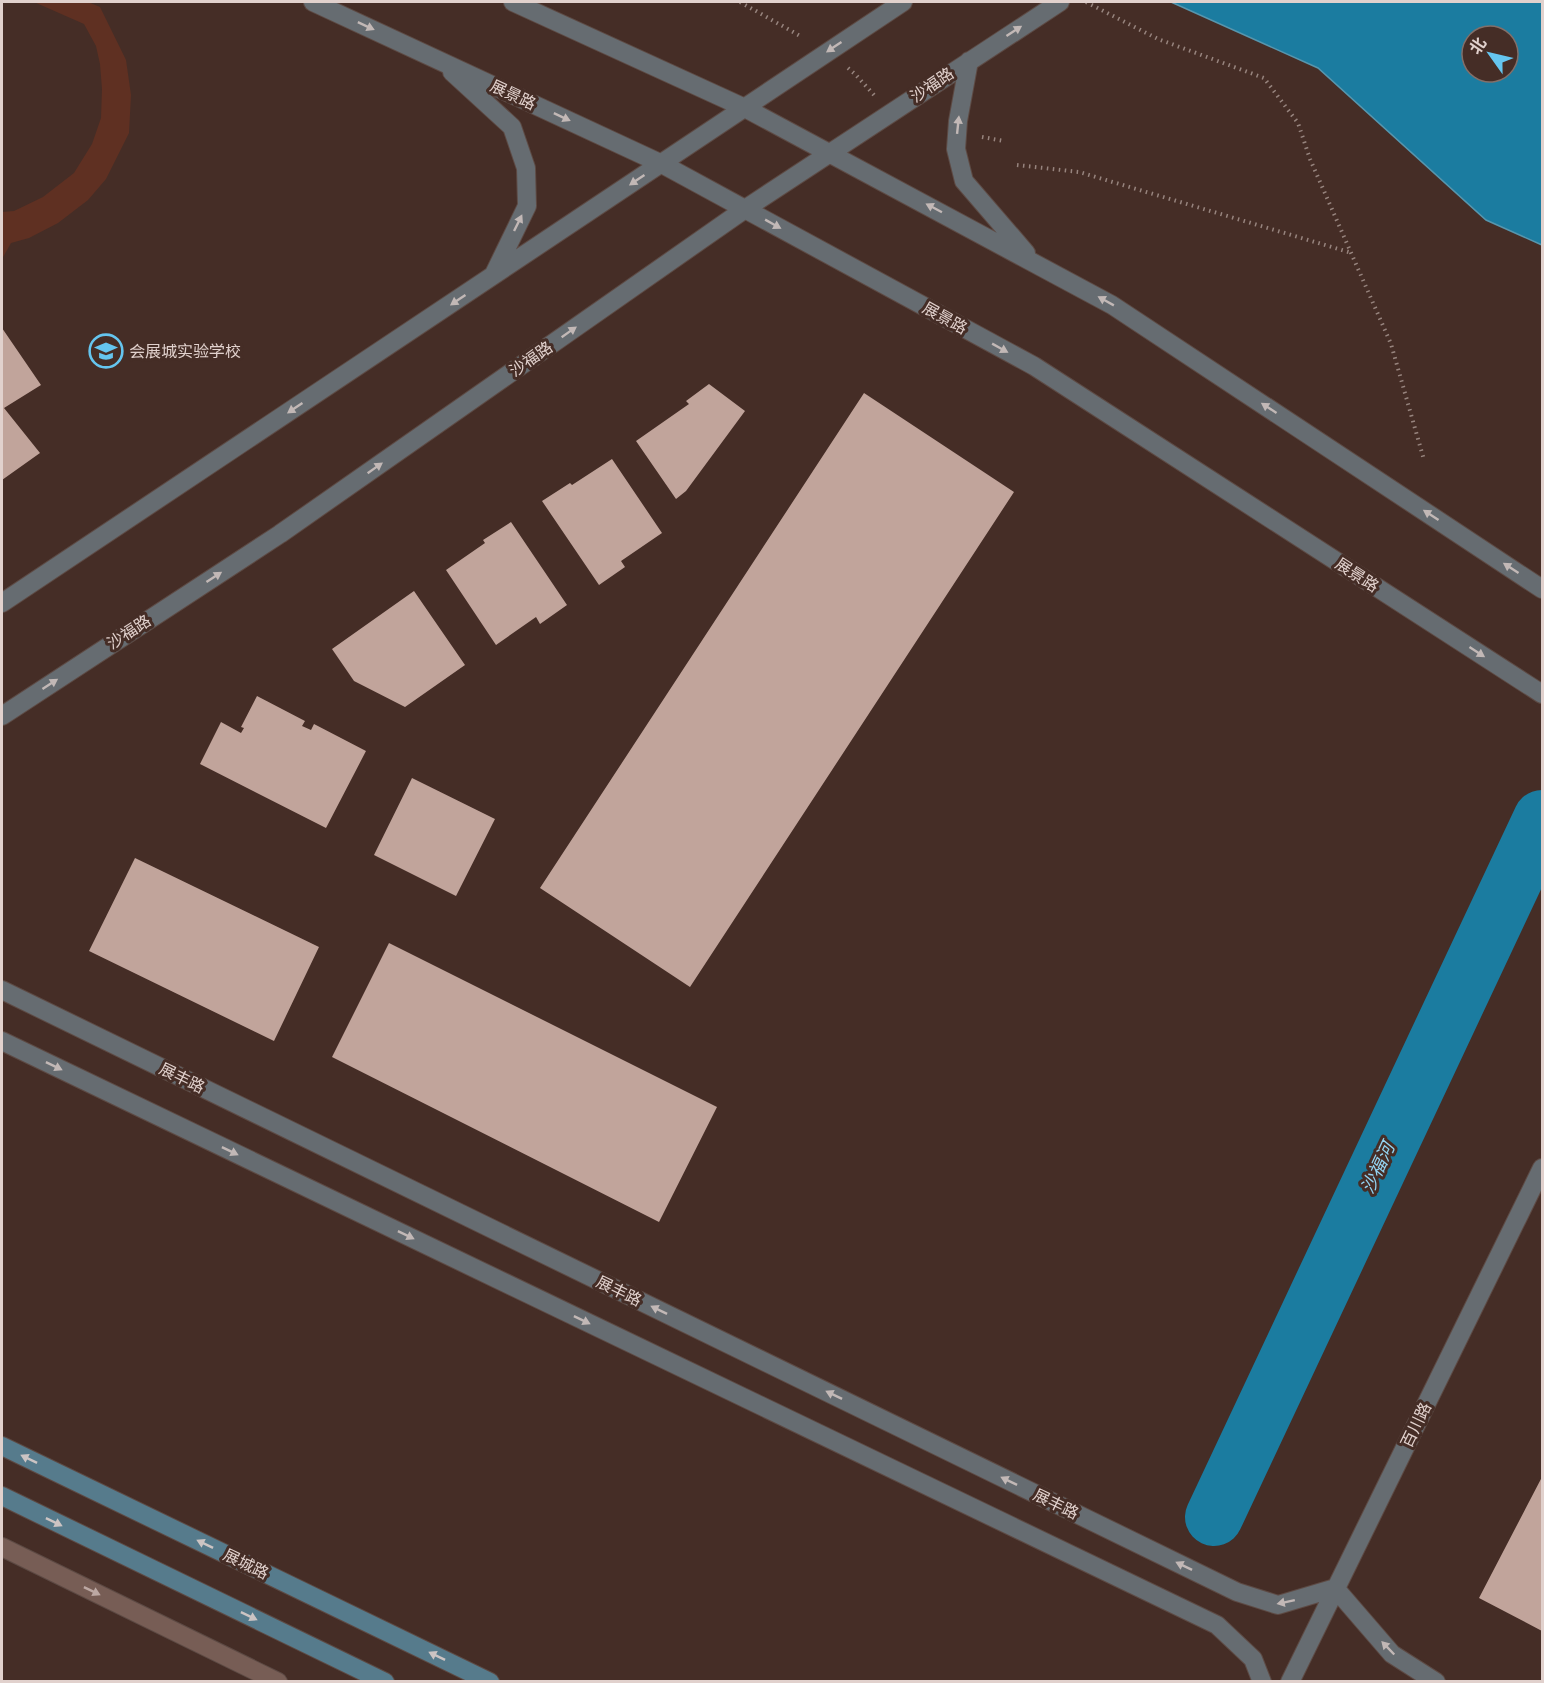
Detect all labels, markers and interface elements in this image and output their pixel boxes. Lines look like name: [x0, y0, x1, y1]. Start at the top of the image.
one-way arrow: [357, 22, 374, 31]
north arrow: [1460, 24, 1520, 84]
one-way arrow: [1006, 25, 1022, 37]
text: 北: [1466, 34, 1490, 58]
one-way arrow: [826, 42, 842, 53]
street label: 沙福路: [907, 64, 957, 106]
street label: 展景路: [487, 76, 539, 114]
one-way arrow: [553, 113, 570, 122]
one-way arrow: [954, 115, 963, 134]
one-way arrow: [630, 174, 646, 186]
one-way arrow: [925, 203, 942, 213]
one-way arrow: [514, 215, 523, 232]
one-way arrow: [765, 219, 782, 229]
one-way arrow: [450, 294, 466, 305]
one-way arrow: [1097, 296, 1114, 306]
street label: 展景路: [919, 298, 971, 338]
one-way arrow: [561, 326, 577, 338]
school or university icon: 会展城实验学校: [88, 333, 124, 369]
street label: 沙福路: [506, 337, 556, 381]
place label: 会展城实验学校: [129, 342, 241, 361]
one-way arrow: [991, 343, 1008, 353]
one-way arrow: [288, 402, 304, 414]
one-way arrow: [1261, 402, 1277, 414]
one-way arrow: [366, 462, 382, 474]
one-way arrow: [1423, 510, 1440, 521]
street label: 展景路: [1332, 554, 1382, 596]
one-way arrow: [1504, 562, 1520, 574]
one-way arrow: [205, 571, 221, 583]
street label: 沙福路: [104, 611, 154, 653]
one-way arrow: [1469, 647, 1485, 658]
one-way arrow: [42, 678, 58, 690]
street label: 展丰路: [156, 1059, 208, 1097]
one-way arrow: [46, 1062, 63, 1071]
water label: 沙福河: [1357, 1136, 1401, 1197]
one-way arrow: [221, 1145, 239, 1155]
one-way arrow: [397, 1231, 414, 1240]
street label: 展丰路: [593, 1272, 645, 1310]
one-way arrow: [650, 1305, 667, 1315]
one-way arrow: [573, 1315, 590, 1324]
one-way arrow: [825, 1391, 842, 1400]
street label: 百川路: [1397, 1399, 1435, 1451]
one-way arrow: [21, 1455, 38, 1464]
one-way arrow: [1001, 1476, 1018, 1485]
street label: 展丰路: [1030, 1485, 1082, 1523]
one-way arrow: [46, 1517, 63, 1526]
one-way arrow: [196, 1540, 213, 1549]
street label: 展城路: [220, 1545, 272, 1583]
one-way arrow: [1176, 1562, 1193, 1571]
one-way arrow: [83, 1586, 100, 1595]
one-way arrow: [1276, 1598, 1295, 1607]
one-way arrow: [240, 1611, 257, 1620]
one-way arrow: [1382, 1642, 1396, 1656]
one-way arrow: [429, 1652, 446, 1661]

